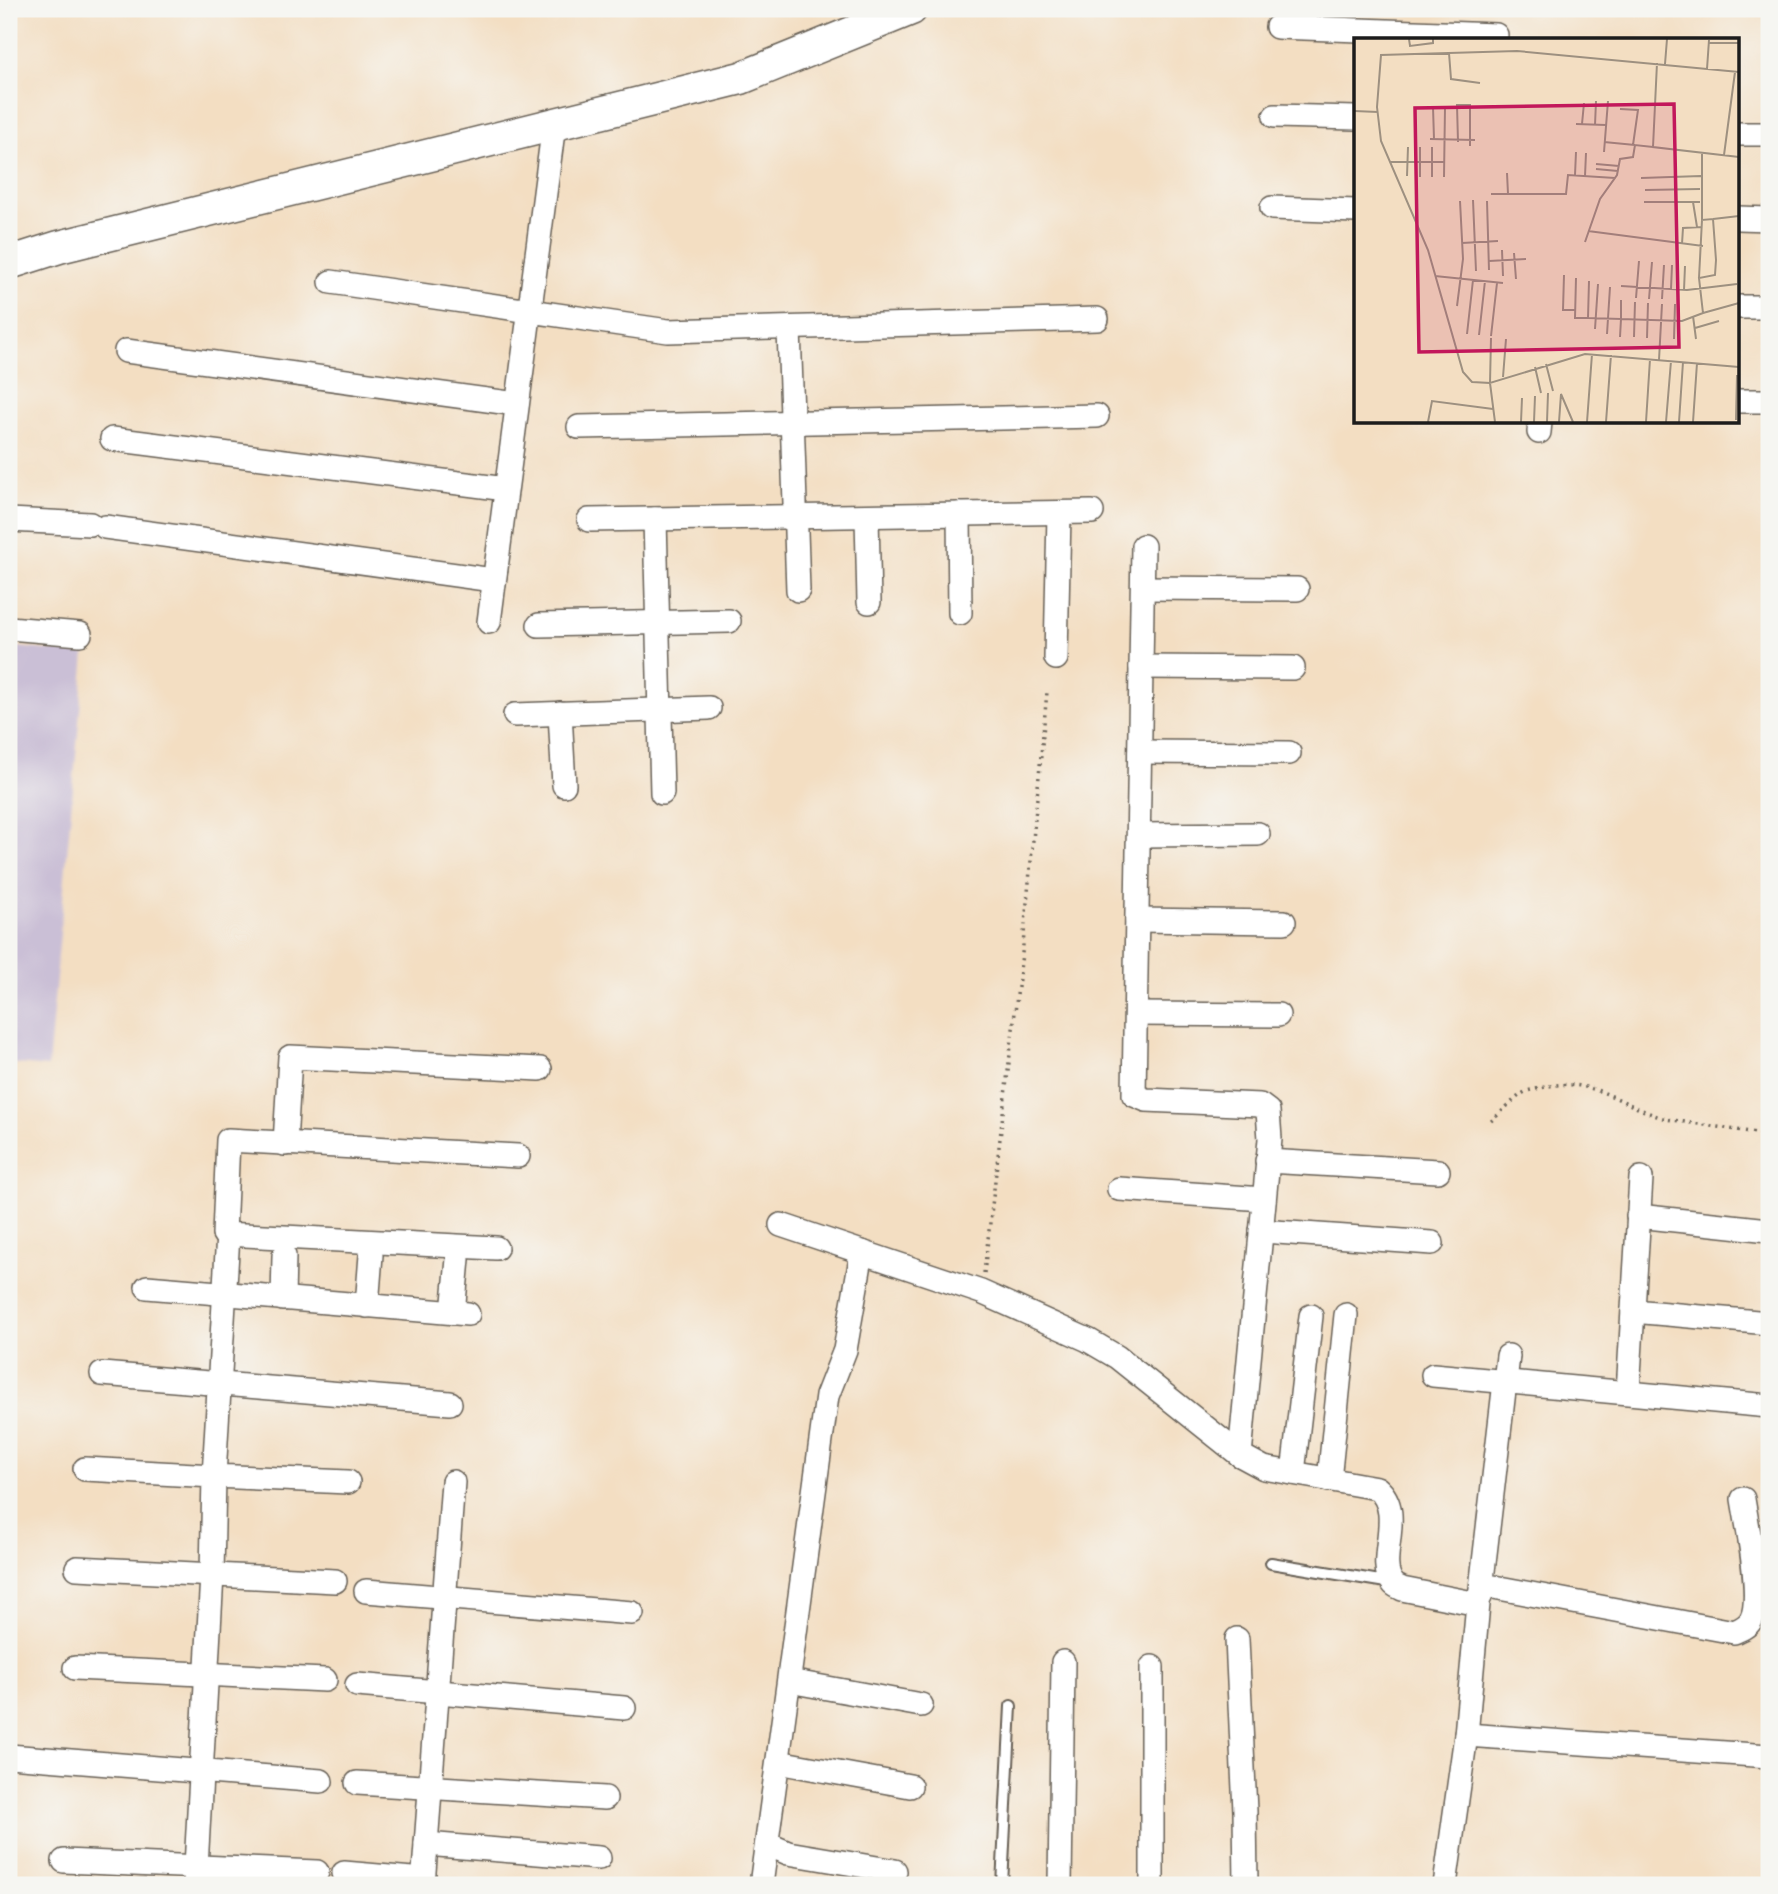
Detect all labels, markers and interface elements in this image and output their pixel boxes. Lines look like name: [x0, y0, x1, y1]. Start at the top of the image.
inset map: [1354, 38, 1740, 424]

